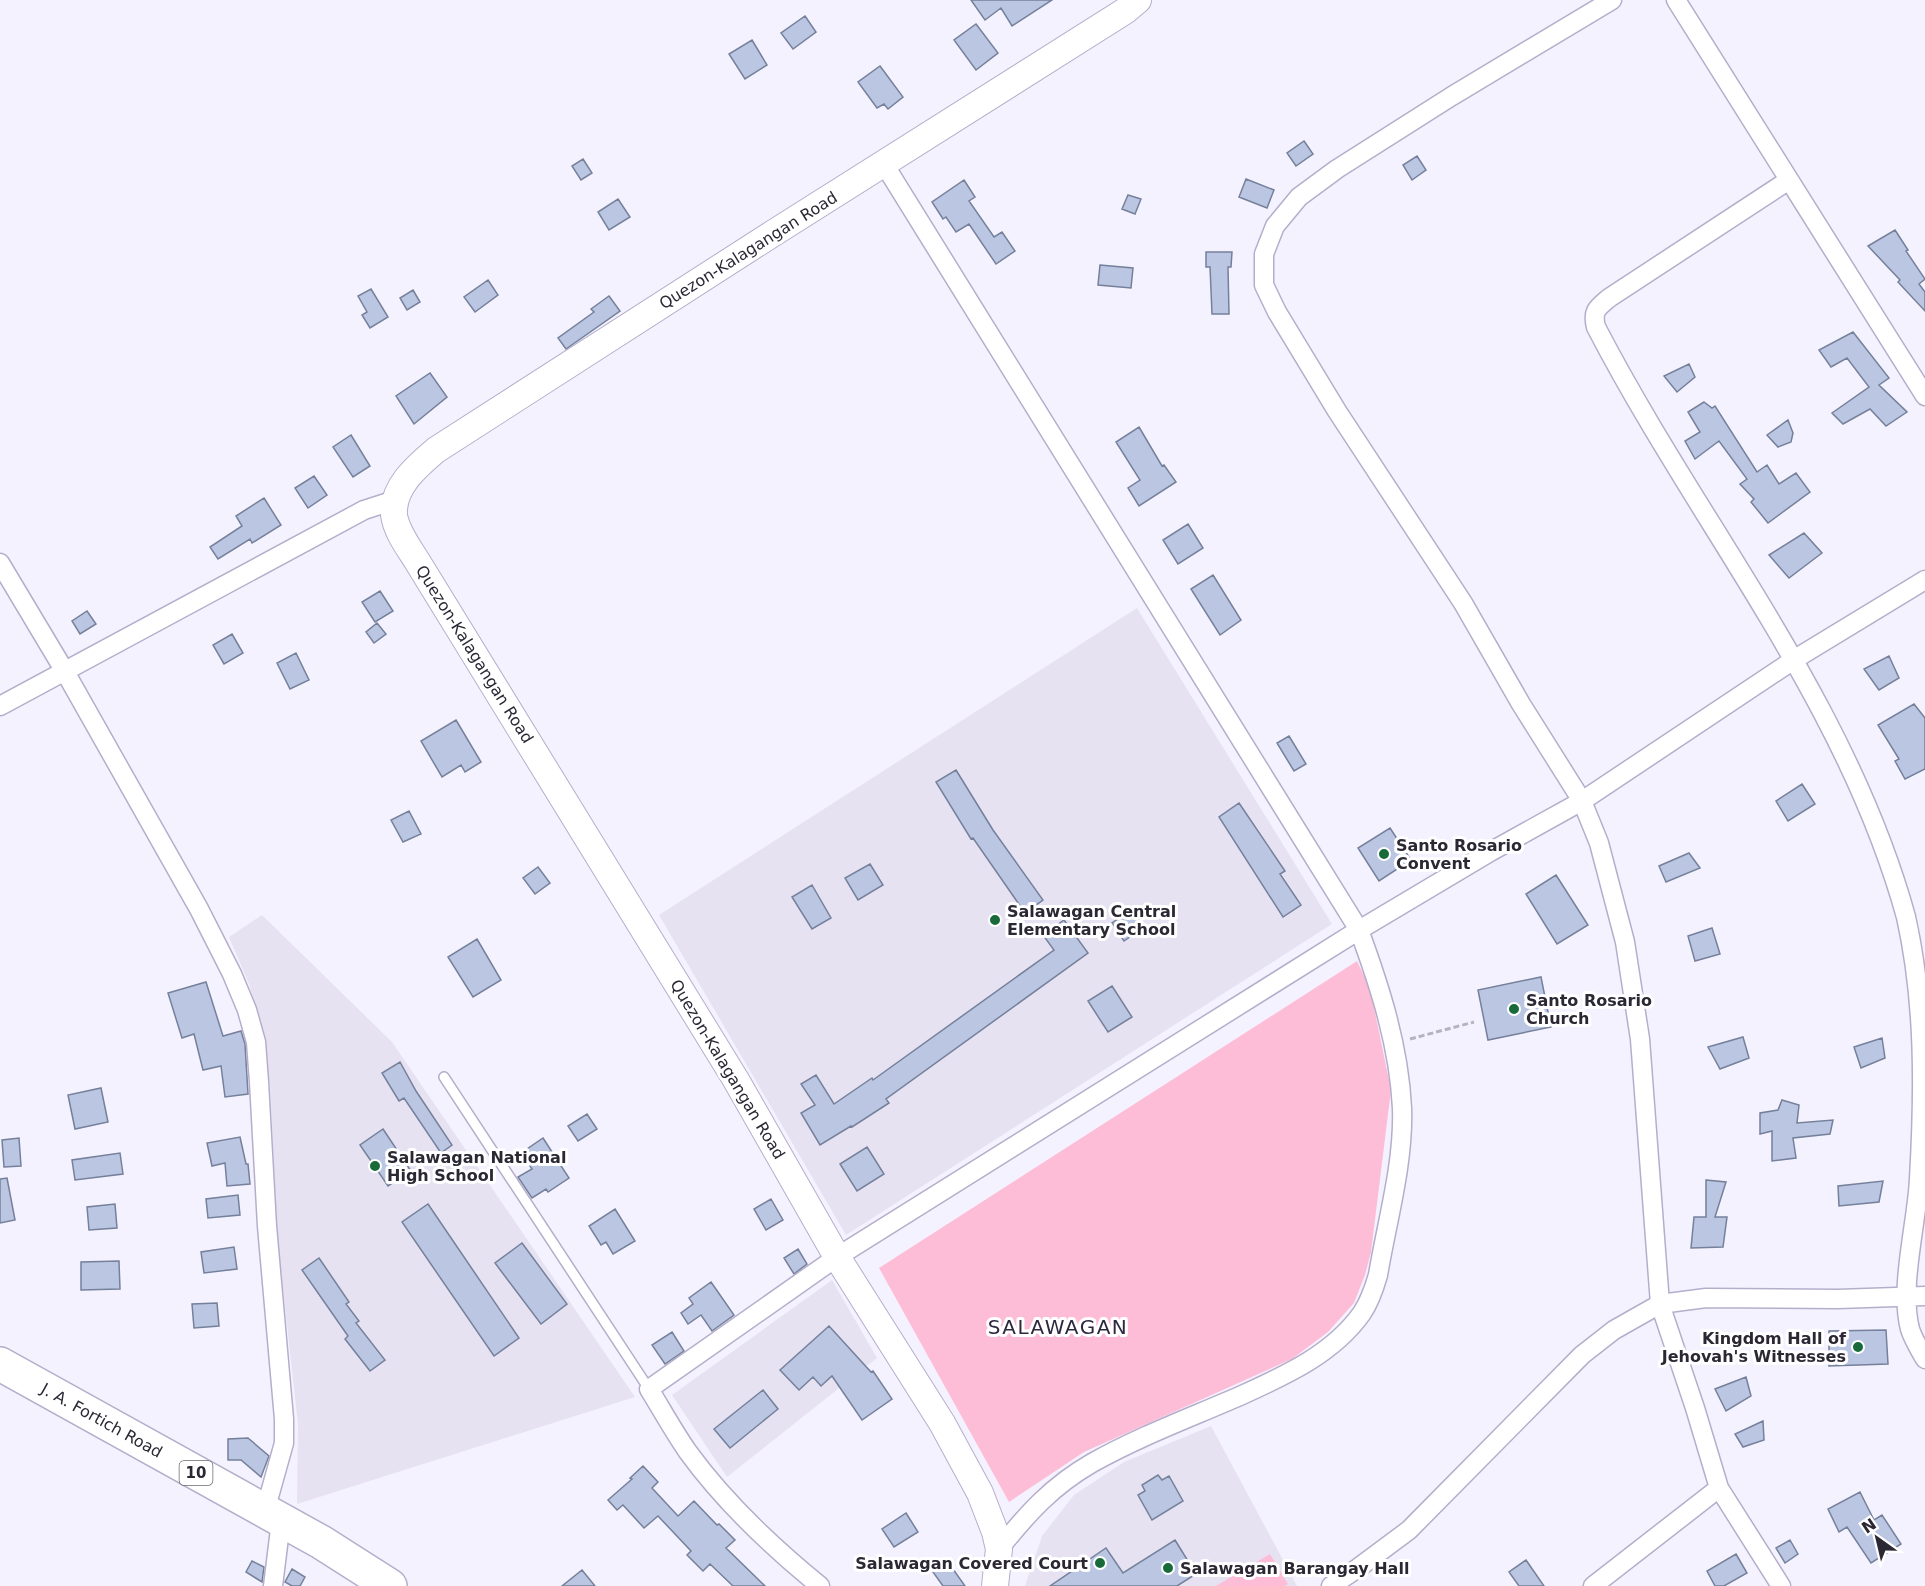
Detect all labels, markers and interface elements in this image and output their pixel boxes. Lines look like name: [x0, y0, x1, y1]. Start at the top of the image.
street label: Quezon-Kalagangan Road: [656, 188, 841, 313]
street label: Quezon-Kalagangan Road: [412, 562, 537, 747]
place label: Santo Rosario Convent: [1396, 836, 1522, 873]
marker: Santo Rosario Convent: [1377, 847, 1391, 861]
place label: Salawagan Central Elementary School: [1007, 902, 1176, 939]
marker: Salawagan Central Elementary School: [988, 913, 1002, 927]
street label: Quezon-Kalagangan Road: [666, 976, 789, 1163]
place label: Santo Rosario Church: [1526, 991, 1652, 1028]
marker: Santo Rosario Church: [1507, 1002, 1521, 1016]
place label: Salawagan National High School: [387, 1148, 566, 1185]
marker: Salawagan National High School: [368, 1159, 382, 1173]
district label: SALAWAGAN: [988, 1315, 1128, 1339]
place label: Kingdom Hall of Jehovah's Witnesses: [1661, 1329, 1847, 1366]
marker: Kingdom Hall of Jehovah's Witnesses: [1851, 1340, 1865, 1354]
street label: J. A. Fortich Road: [37, 1379, 166, 1462]
road number: 10: [180, 1461, 212, 1485]
north arrow: [1847, 1508, 1907, 1568]
text: N: [1858, 1514, 1880, 1538]
place label: Salawagan Covered Court: [855, 1554, 1088, 1573]
marker: Salawagan Covered Court: [1093, 1556, 1107, 1570]
place label: Salawagan Barangay Hall: [1180, 1559, 1409, 1578]
marker: Salawagan Barangay Hall: [1161, 1561, 1175, 1575]

